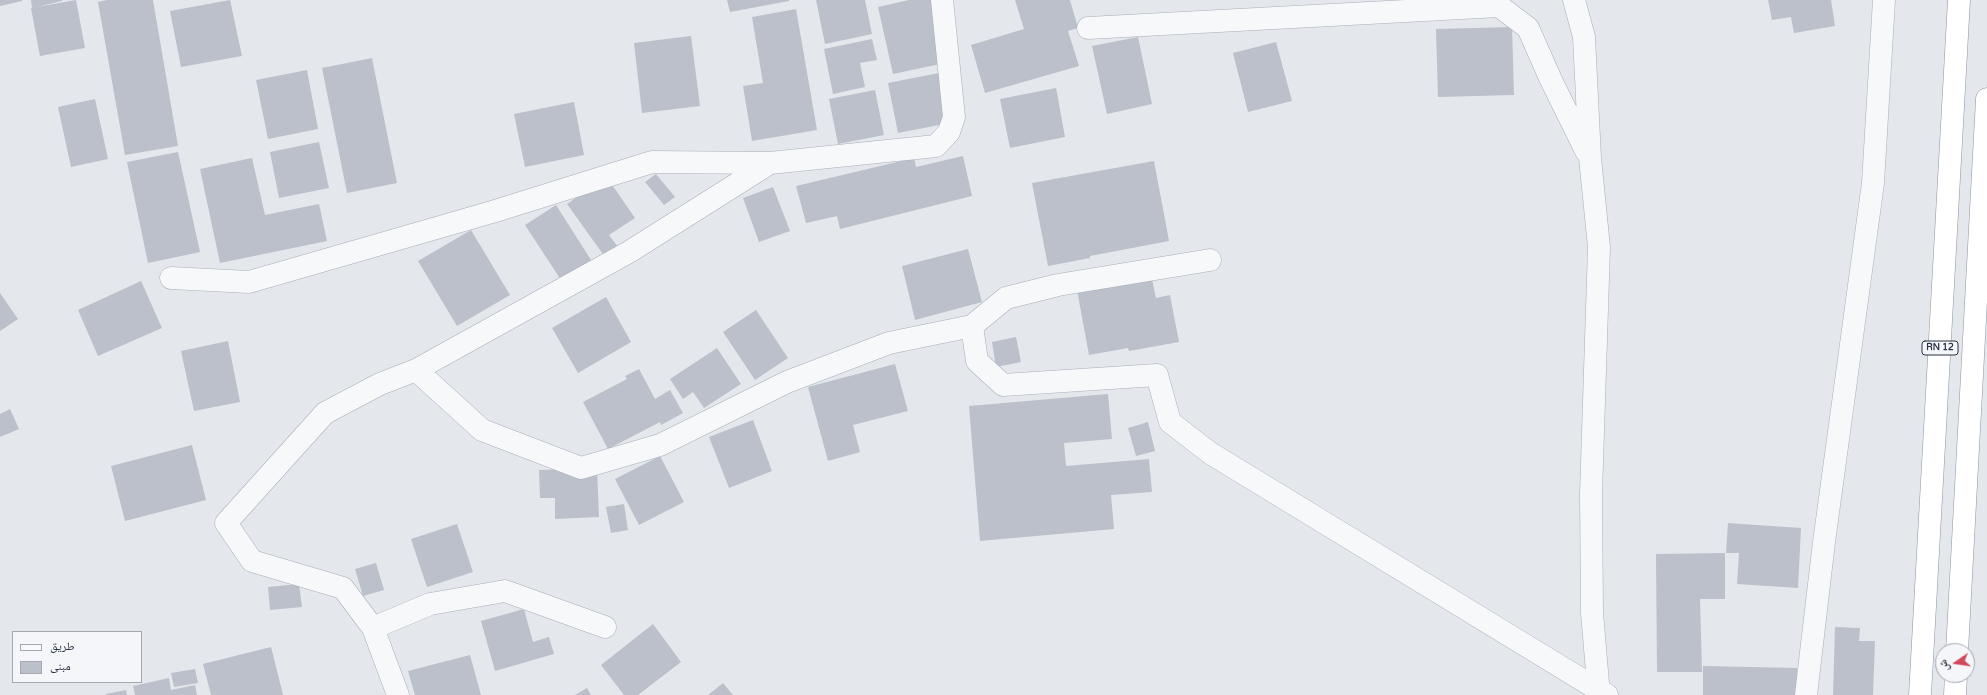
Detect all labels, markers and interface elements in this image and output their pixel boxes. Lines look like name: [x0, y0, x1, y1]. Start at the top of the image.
road number: RN 12: [1922, 341, 1958, 355]
legend: [12, 631, 142, 683]
text: طريق: [50, 639, 75, 653]
north arrow: [1935, 643, 1975, 683]
text: ش: [1936, 658, 1951, 673]
text: مبنى: [50, 659, 71, 673]

